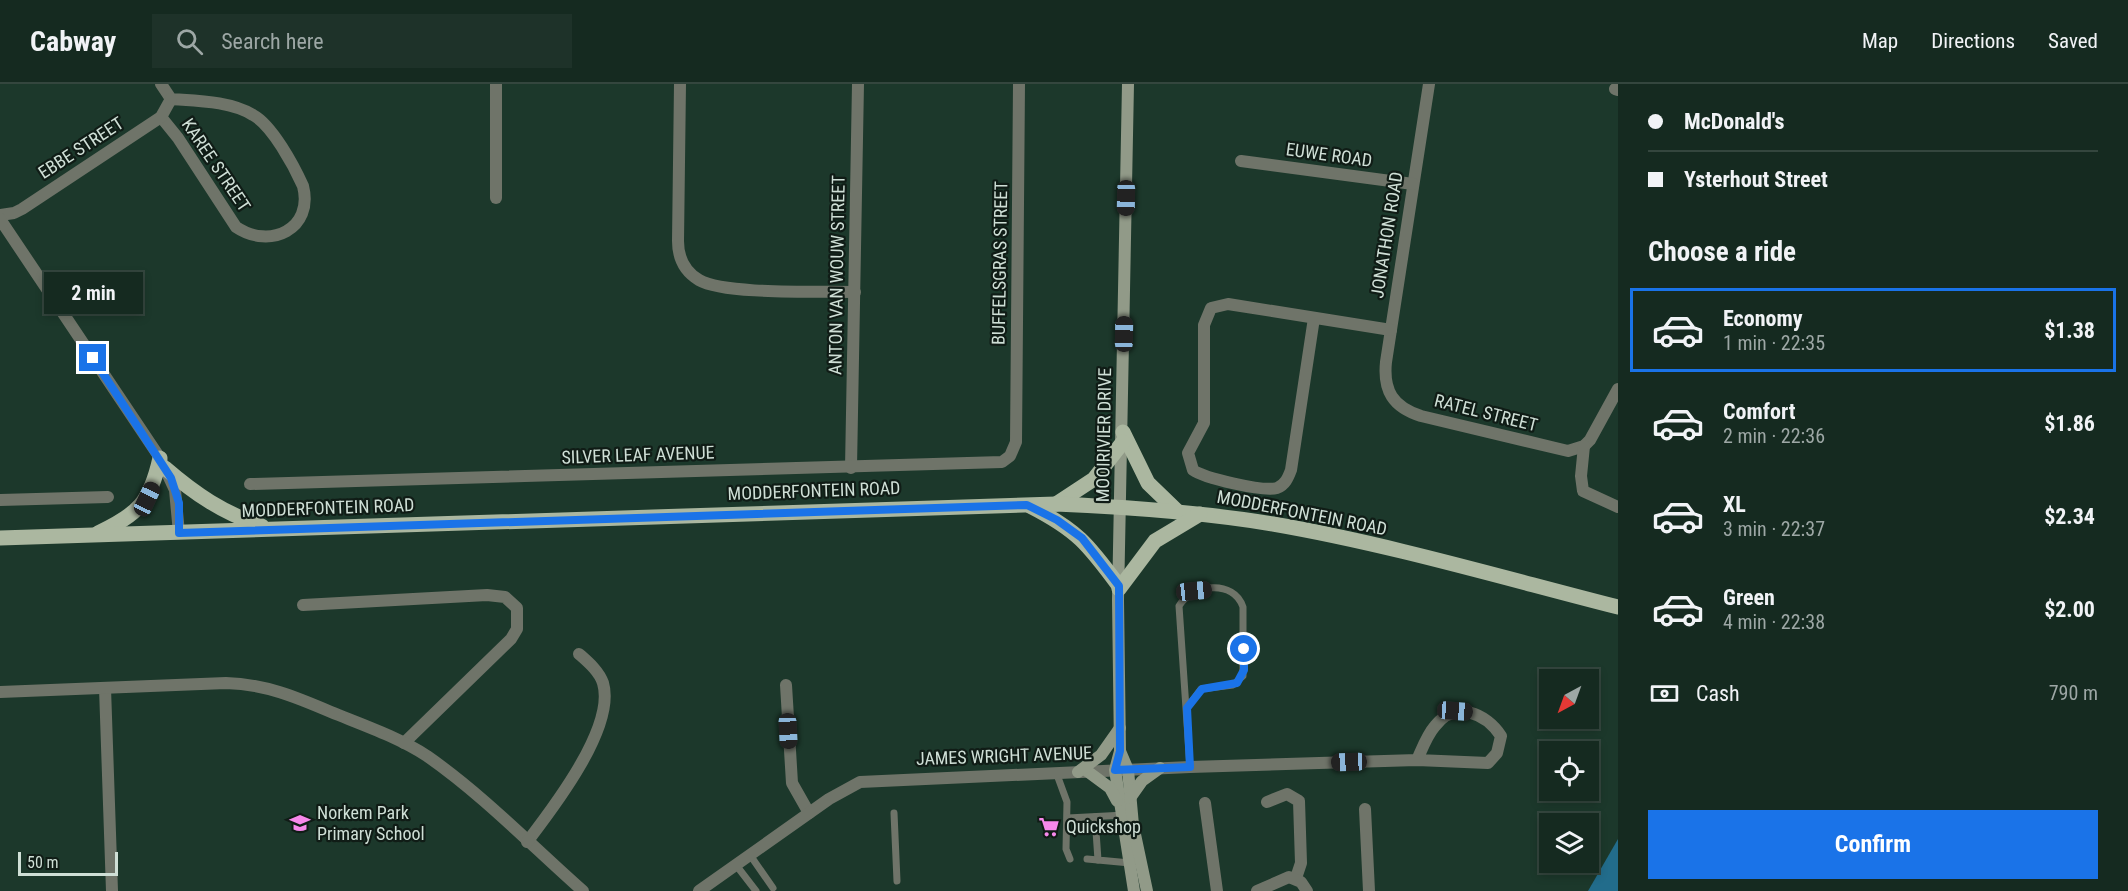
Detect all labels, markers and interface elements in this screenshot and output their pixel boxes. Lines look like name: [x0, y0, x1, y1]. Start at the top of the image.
search box: [152, 14, 572, 68]
text: Cabway: [30, 25, 116, 58]
icon: search: [173, 25, 206, 58]
text: Search here: [221, 29, 324, 54]
text: Map: [1862, 29, 1898, 53]
text: Directions: [1931, 29, 2015, 53]
text: Saved: [2048, 29, 2098, 53]
text: McDonald's: [1684, 109, 1784, 134]
street label: EBBE STREET: [34, 112, 127, 183]
street label: KAREE STREET: [178, 114, 255, 215]
street label: EUWE ROAD: [1285, 138, 1373, 171]
text: Ysterhout Street: [1684, 167, 1828, 192]
street label: JONATHON ROAD: [1366, 170, 1407, 300]
street label: ANTON VAN WOUW STREET: [824, 175, 849, 375]
car: [1117, 180, 1135, 216]
street label: BUFFELSGRAS STREET: [988, 181, 1011, 345]
text: Choose a ride: [1648, 236, 1796, 268]
callout: 2 min: [44, 271, 142, 313]
text: 2 min: [71, 281, 116, 305]
icon: car: [1651, 303, 1705, 357]
text: Economy: [1723, 306, 1803, 331]
car: [1115, 316, 1133, 352]
text: $1.38: [2044, 318, 2095, 343]
text: 1 min · 22:35: [1723, 331, 1825, 355]
route end: [79, 344, 106, 371]
street label: MOOIRIVIER DRIVE: [1092, 368, 1115, 502]
street label: RATEL STREET: [1432, 390, 1540, 435]
icon: car: [1651, 396, 1705, 450]
text: Comfort: [1723, 399, 1796, 424]
text: $1.86: [2044, 411, 2095, 436]
text: 2 min · 22:36: [1723, 424, 1825, 448]
street label: SILVER LEAF AVENUE: [561, 441, 715, 468]
street label: MODDERFONTEIN ROAD: [727, 477, 901, 504]
car: [131, 479, 163, 519]
street label: MODDERFONTEIN ROAD: [1215, 486, 1389, 539]
icon: car: [1651, 489, 1705, 543]
text: XL: [1723, 492, 1746, 517]
street label: MODDERFONTEIN ROAD: [241, 494, 415, 521]
text: $2.34: [2044, 504, 2095, 529]
text: 3 min · 22:37: [1723, 517, 1825, 541]
car: [1175, 580, 1213, 602]
icon: car: [1651, 582, 1705, 636]
text: Green: [1723, 585, 1775, 610]
text: $2.00: [2044, 597, 2095, 622]
text: 4 min · 22:38: [1723, 610, 1825, 634]
route start: [1230, 635, 1257, 662]
north arrow: [1539, 669, 1599, 729]
map controls: [1539, 669, 1599, 873]
icon: cash: [1648, 677, 1681, 710]
text: Cash: [1696, 681, 1740, 706]
text: 790 m: [2049, 681, 2098, 705]
car: [1436, 701, 1474, 721]
car: [778, 713, 798, 749]
button: locate: [1539, 741, 1599, 801]
street label: JAMES WRIGHT AVENUE: [916, 742, 1092, 769]
car: [1331, 752, 1367, 772]
place label: Norkem Park Primary School: [317, 802, 425, 844]
button: Confirm: [1648, 810, 2098, 879]
school or university icon: Norkem Park Primary School: [288, 811, 312, 835]
button: layers: [1539, 813, 1599, 873]
supermarket icon: Quickshop: [1037, 815, 1061, 839]
place label: Quickshop: [1066, 816, 1141, 837]
scale bar: [18, 849, 118, 876]
text: 50 m: [27, 853, 59, 872]

